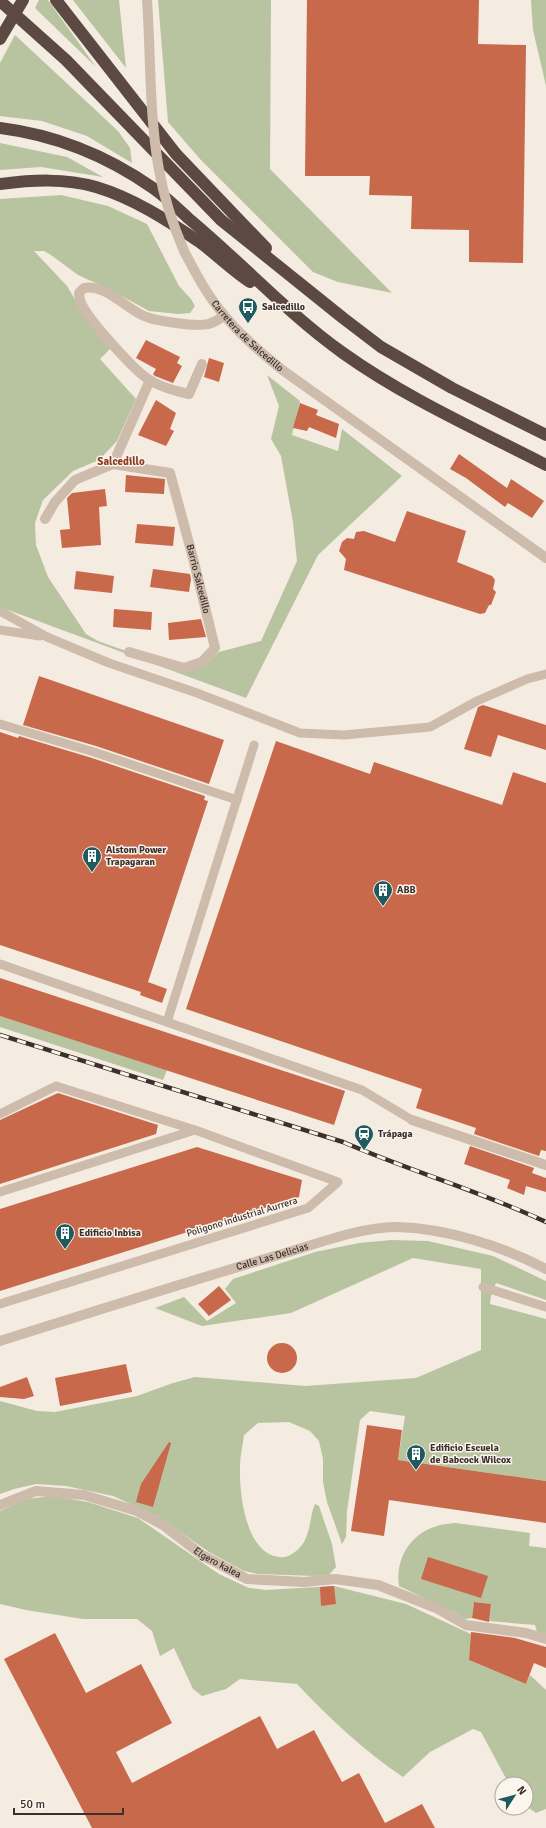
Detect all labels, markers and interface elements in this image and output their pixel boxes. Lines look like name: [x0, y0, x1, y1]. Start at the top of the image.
bus stop icon: Salcedillo: [237, 296, 259, 324]
street label: Carretera de Salcedillo: [209, 298, 286, 374]
place label: Salcedillo: [262, 301, 305, 313]
district label: Salcedillo: [97, 455, 145, 468]
street label: Barrio Salcedillo: [184, 543, 212, 615]
place label: Alstom Power Trapagaran: [106, 844, 166, 868]
building icon: Alstom Power Trapagaran: [81, 845, 103, 873]
building icon: ABB: [372, 879, 394, 907]
place label: ABB: [397, 884, 416, 896]
station icon: Trápaga: [353, 1123, 375, 1151]
place label: Trápaga: [378, 1128, 413, 1140]
street label: Poligono industrial Aurrera: [185, 1194, 299, 1240]
building icon: Edificio Inbisa: [54, 1222, 76, 1250]
place label: Edificio Inbisa: [79, 1227, 141, 1239]
street label: Calle Las Delicias: [235, 1240, 310, 1273]
place label: Edificio Escuela de Babcock Wilcox: [430, 1442, 511, 1466]
building icon: Edificio Escuela de Babcock Wilcox: [405, 1443, 427, 1471]
street label: Elgero kalea: [191, 1545, 243, 1581]
north arrow: [494, 1776, 534, 1816]
text: N: [514, 1783, 529, 1797]
scale bar: [14, 1790, 123, 1816]
text: 50 m: [20, 1797, 45, 1812]

